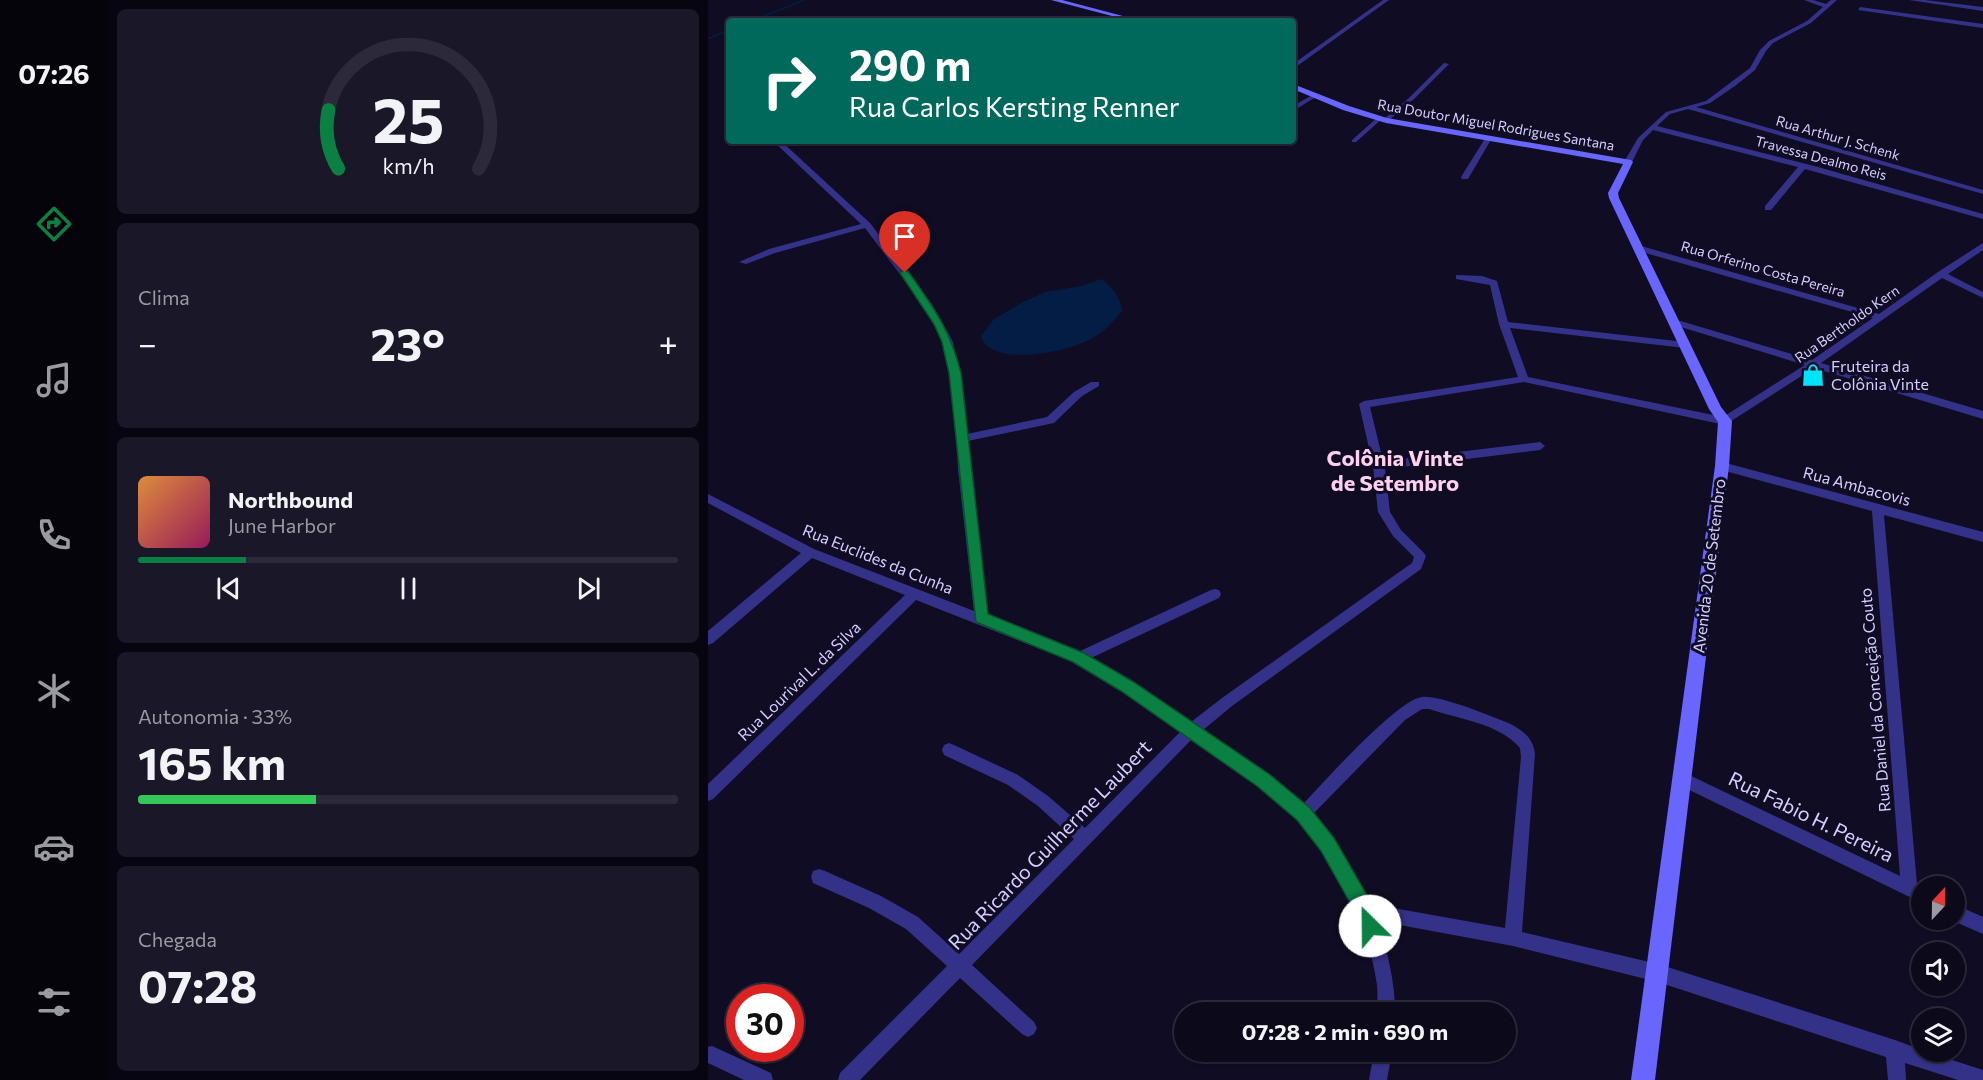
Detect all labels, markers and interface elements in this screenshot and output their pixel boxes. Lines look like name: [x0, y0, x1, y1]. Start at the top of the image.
text: 290 m: [849, 38, 971, 90]
icon: right: [750, 42, 828, 120]
text: 07:26: [18, 57, 90, 90]
text: 25: [372, 80, 444, 156]
text: Rua Carlos Kersting Renner: [849, 90, 1180, 123]
street label: Rua Doutor Miguel Rodrigues Santana: [1376, 95, 1616, 154]
street label: Rua Arthur J. Schenk: [1774, 112, 1903, 164]
street label: Travessa Dealmo Reis: [1753, 132, 1889, 183]
text: km/h: [382, 152, 434, 178]
icon: directions: [33, 203, 75, 245]
pin: [879, 211, 930, 273]
icon: arrive: [888, 220, 921, 253]
street label: Rua Orferino Costa Pereira: [1679, 237, 1847, 300]
street label: Rua Bertholdo Kern: [1791, 281, 1902, 366]
text: Clima: [138, 285, 190, 309]
text: 23°: [371, 315, 445, 370]
text: −: [138, 322, 157, 363]
text: +: [659, 322, 678, 363]
place label: Fruteira da Colônia Vinte: [1831, 356, 1929, 393]
icon: music: [33, 359, 75, 401]
shop icon: Fruteira da Colônia Vinte: [1800, 362, 1826, 388]
district label: Colônia Vinte de Setembro: [1326, 444, 1464, 496]
street label: Rua Ambacovis: [1801, 462, 1913, 509]
street label: Avenida 20 de Setembro: [1688, 478, 1729, 654]
text: Northbound: [228, 486, 353, 513]
text: June Harbor: [228, 513, 336, 537]
icon: phone: [33, 514, 75, 556]
street label: Rua Euclides da Cunha: [800, 520, 956, 597]
icon: previous: [212, 572, 245, 605]
icon: pause: [392, 572, 425, 605]
icon: next: [572, 572, 605, 605]
street label: Rua Daniel da Conceição Couto: [1855, 587, 1894, 813]
street label: Rua Lourival L. da Silva: [733, 617, 864, 744]
icon: climate: [33, 670, 75, 712]
text: Autonomia · 33%: [138, 704, 292, 728]
text: 165 km: [138, 734, 286, 789]
street label: Rua Ricardo Guilherme Laubert: [943, 734, 1156, 954]
street label: Rua Fabio H. Pereira: [1725, 766, 1898, 867]
icon: car: [33, 826, 75, 868]
north arrow: [1911, 876, 1965, 930]
map controls: [1911, 876, 1965, 1062]
position arrow: [1338, 894, 1402, 958]
text: Chegada: [138, 927, 217, 951]
button: sound: [1911, 942, 1965, 996]
text: 07:28: [138, 957, 257, 1012]
icon: filters: [33, 981, 75, 1023]
speed limit sign: 30: [726, 984, 804, 1062]
button: layers: [1911, 1008, 1965, 1062]
text: 07:28 · 2 min · 690 m: [1242, 1018, 1448, 1045]

